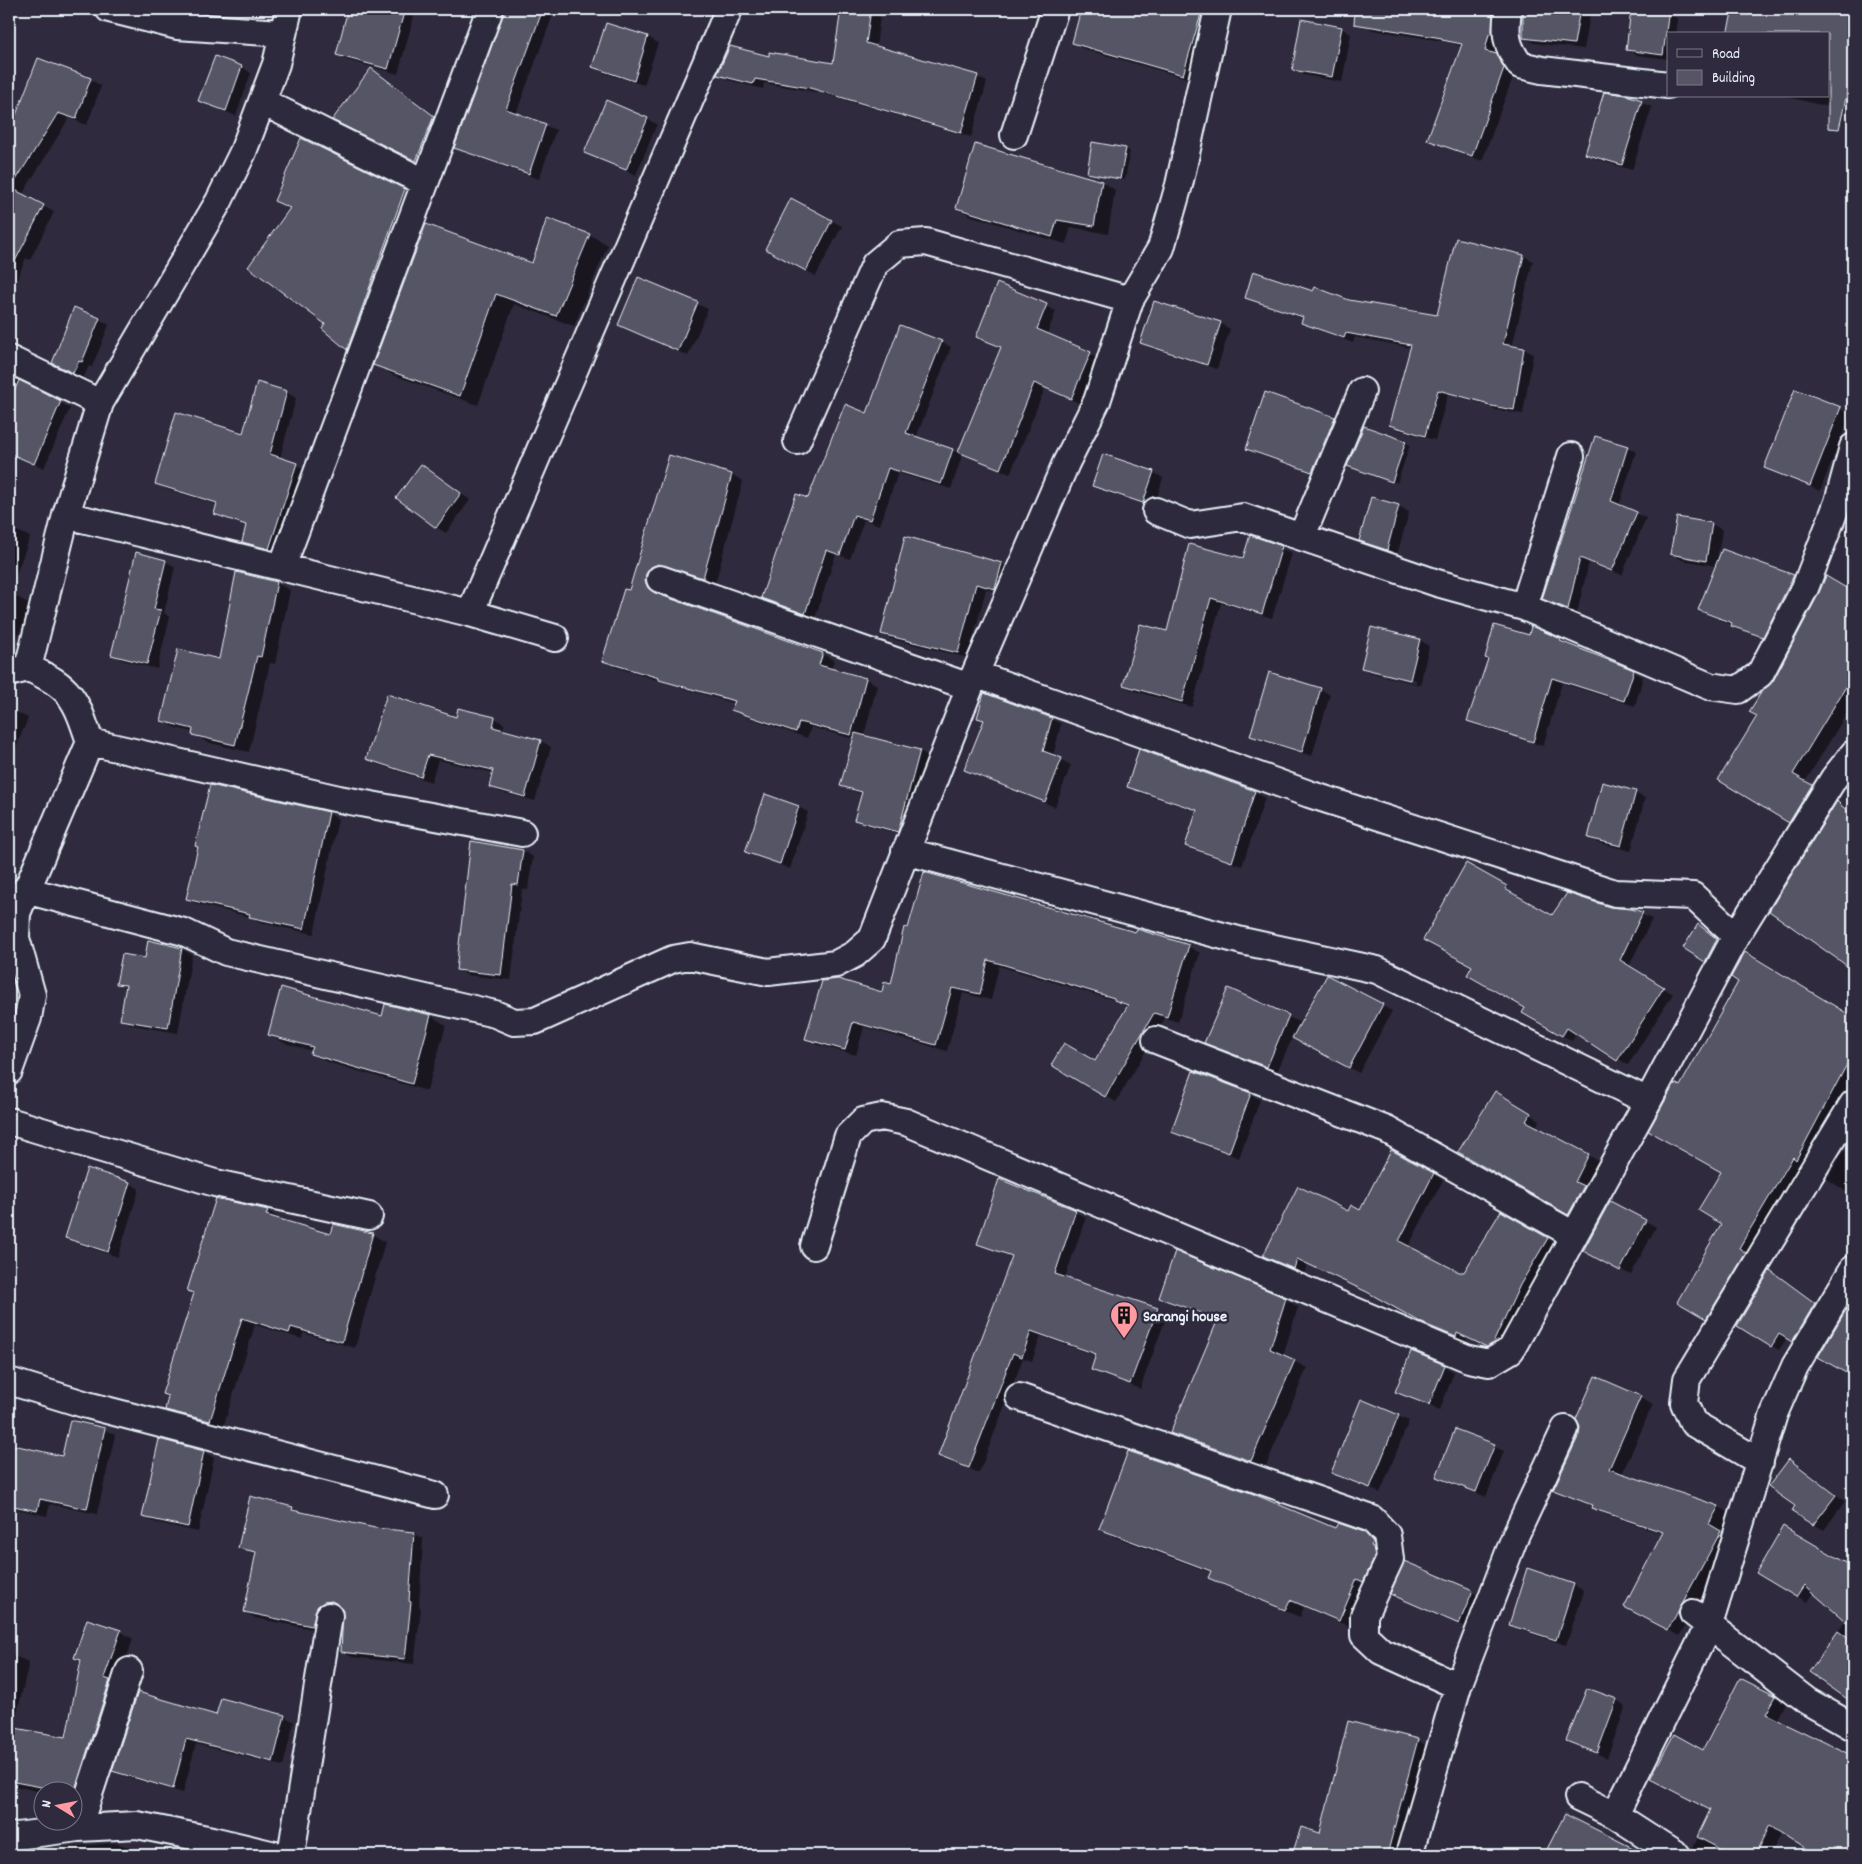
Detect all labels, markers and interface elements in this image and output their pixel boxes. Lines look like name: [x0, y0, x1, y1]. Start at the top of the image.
legend: [1667, 32, 1830, 98]
text: Road: [1712, 44, 1740, 66]
text: Building: [1712, 68, 1755, 90]
building icon: Sarangi house: [1109, 1300, 1139, 1339]
place label: Sarangi house: [1143, 1306, 1227, 1329]
north arrow: [32, 1782, 82, 1832]
text: N: [37, 1799, 58, 1809]

